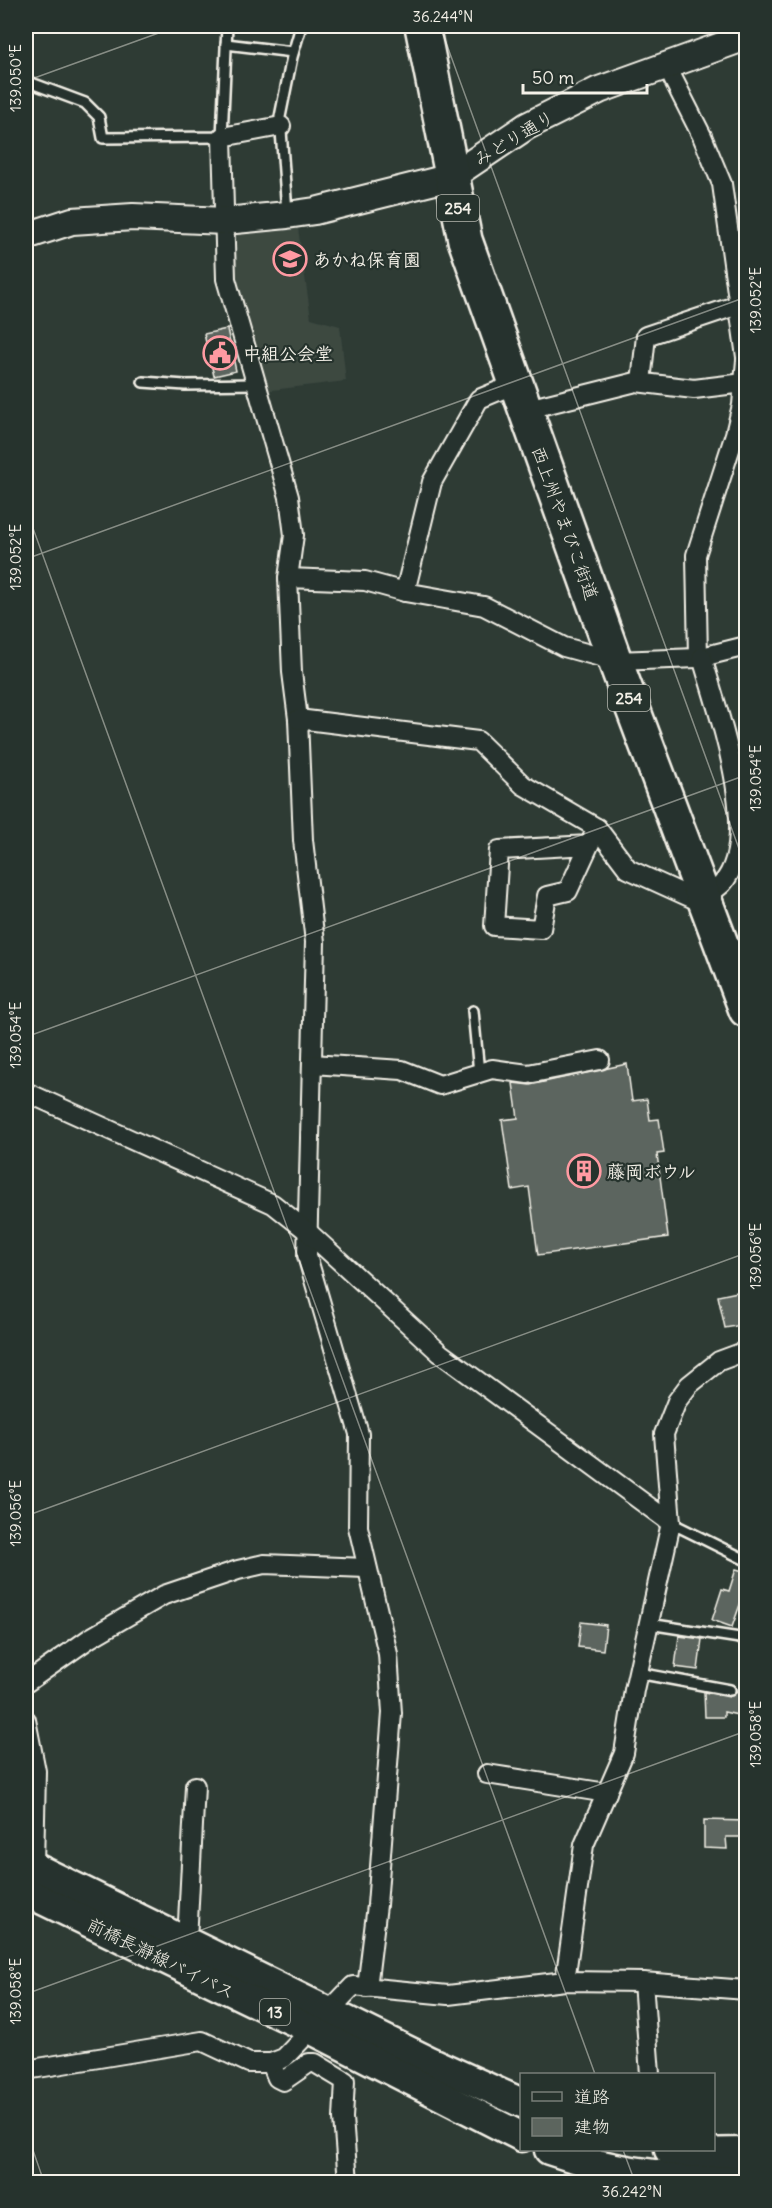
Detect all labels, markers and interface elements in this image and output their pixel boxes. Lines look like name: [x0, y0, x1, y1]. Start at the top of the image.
text: 36.244°N: [413, 7, 473, 26]
text: 139.050°E: [6, 44, 25, 112]
scale bar: [523, 57, 648, 95]
text: 50 m: [532, 66, 574, 89]
street label: みどり通り: [470, 105, 558, 171]
road number: 254: [437, 195, 479, 221]
school or university icon: あかね保育園: [272, 241, 308, 277]
place label: あかね保育園: [313, 248, 421, 271]
text: 139.052°E: [746, 267, 765, 333]
public building icon: 中組公会堂: [202, 335, 238, 371]
place label: 中組公会堂: [243, 342, 333, 365]
street label: 西上州やまびこ街道: [526, 443, 604, 603]
text: 139.052°E: [6, 524, 25, 590]
road number: 254: [608, 685, 650, 711]
text: 139.054°E: [746, 744, 765, 811]
text: 139.054°E: [6, 1001, 25, 1068]
building icon: 藤岡ボウル: [566, 1153, 602, 1189]
place label: 藤岡ボウル: [607, 1160, 696, 1183]
text: 139.056°E: [746, 1222, 765, 1289]
text: 139.056°E: [6, 1479, 25, 1546]
text: 139.058°E: [746, 1700, 765, 1767]
street label: 前橋長瀞線バイパス: [83, 1912, 239, 2004]
text: 139.058°E: [6, 1957, 25, 2024]
road number: 13: [260, 1999, 290, 2025]
legend: [520, 2073, 715, 2151]
text: 道路: [574, 2085, 610, 2108]
text: 建物: [574, 2115, 610, 2138]
text: 36.242°N: [602, 2182, 662, 2201]

